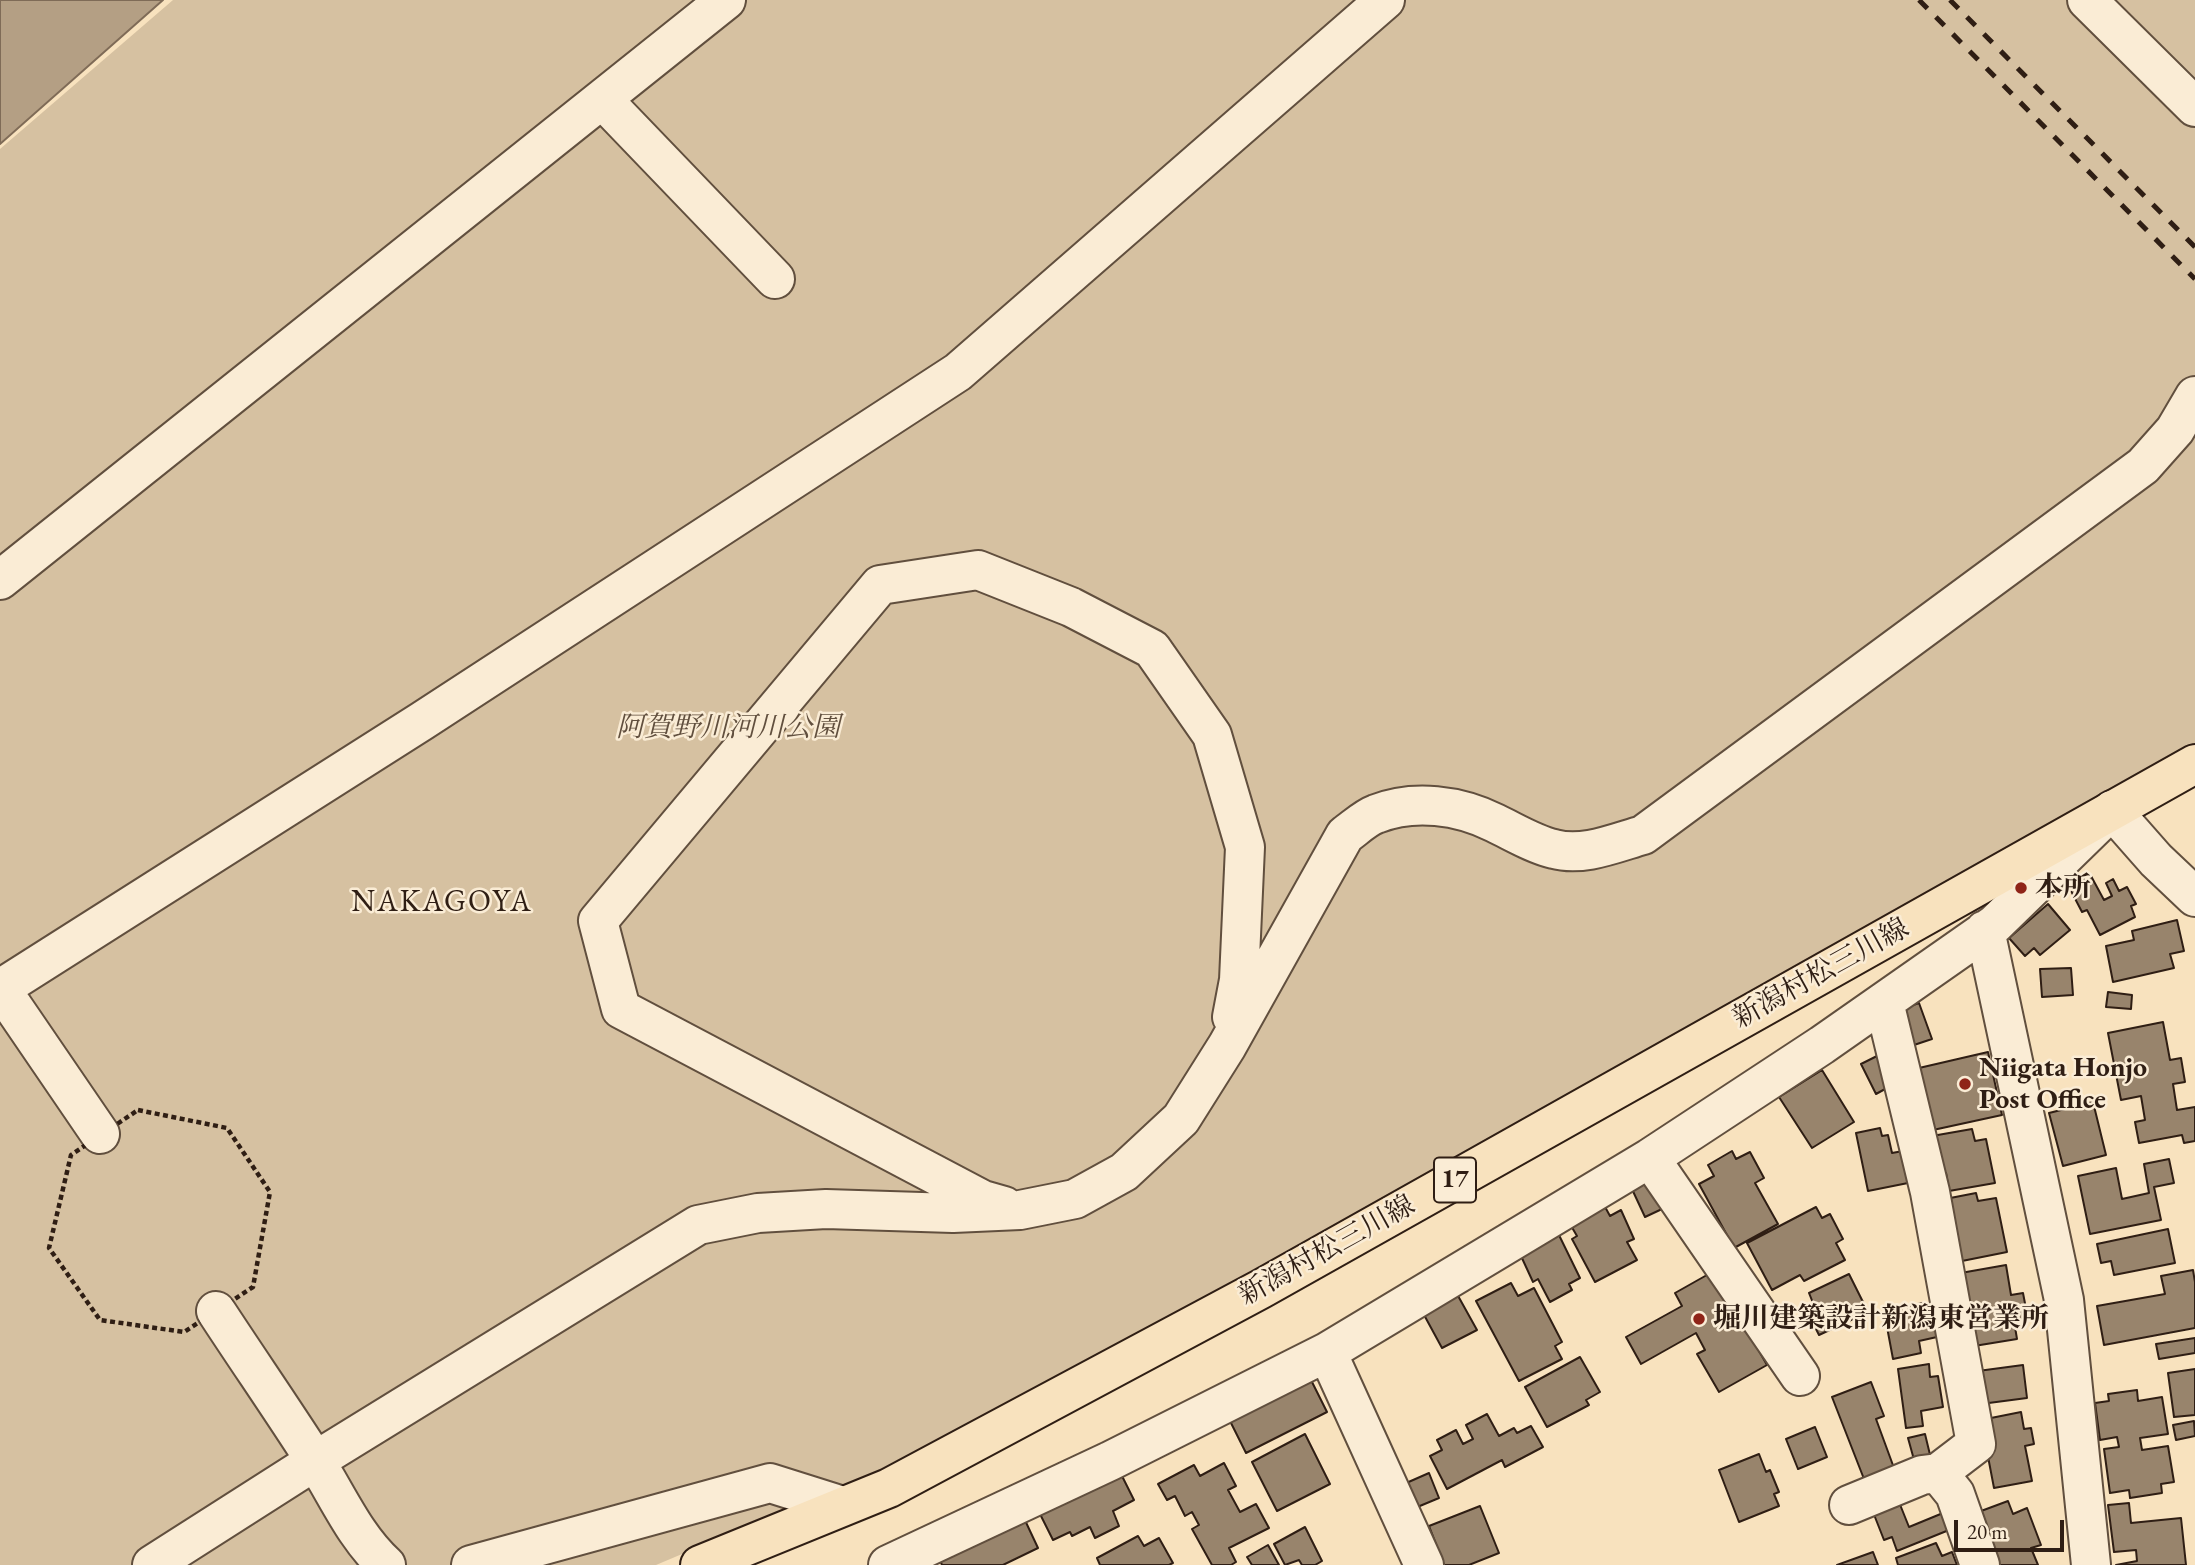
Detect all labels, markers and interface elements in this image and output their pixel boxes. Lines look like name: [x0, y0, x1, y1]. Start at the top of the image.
park label: 阿賀野川河川公園: [616, 711, 840, 745]
place label: 本所: [2035, 871, 2091, 905]
marker: 本所: [2013, 880, 2029, 896]
district label: NAKAGOYA: [352, 885, 532, 921]
street label: 新潟村松三川線: [1727, 912, 1915, 1036]
place label: Niigata Honjo Post Office: [1979, 1051, 2147, 1117]
marker: Niigata Honjo Post Office: [1957, 1076, 1973, 1092]
road number: 17: [1434, 1158, 1476, 1203]
street label: 新潟村松三川線: [1233, 1189, 1421, 1313]
place label: 堀川建築設計新潟東営業所: [1713, 1302, 2049, 1336]
marker: 堀川建築設計新潟東営業所: [1691, 1311, 1707, 1327]
scale bar: [1957, 1506, 2067, 1550]
text: 20 m: [1967, 1518, 2008, 1545]

